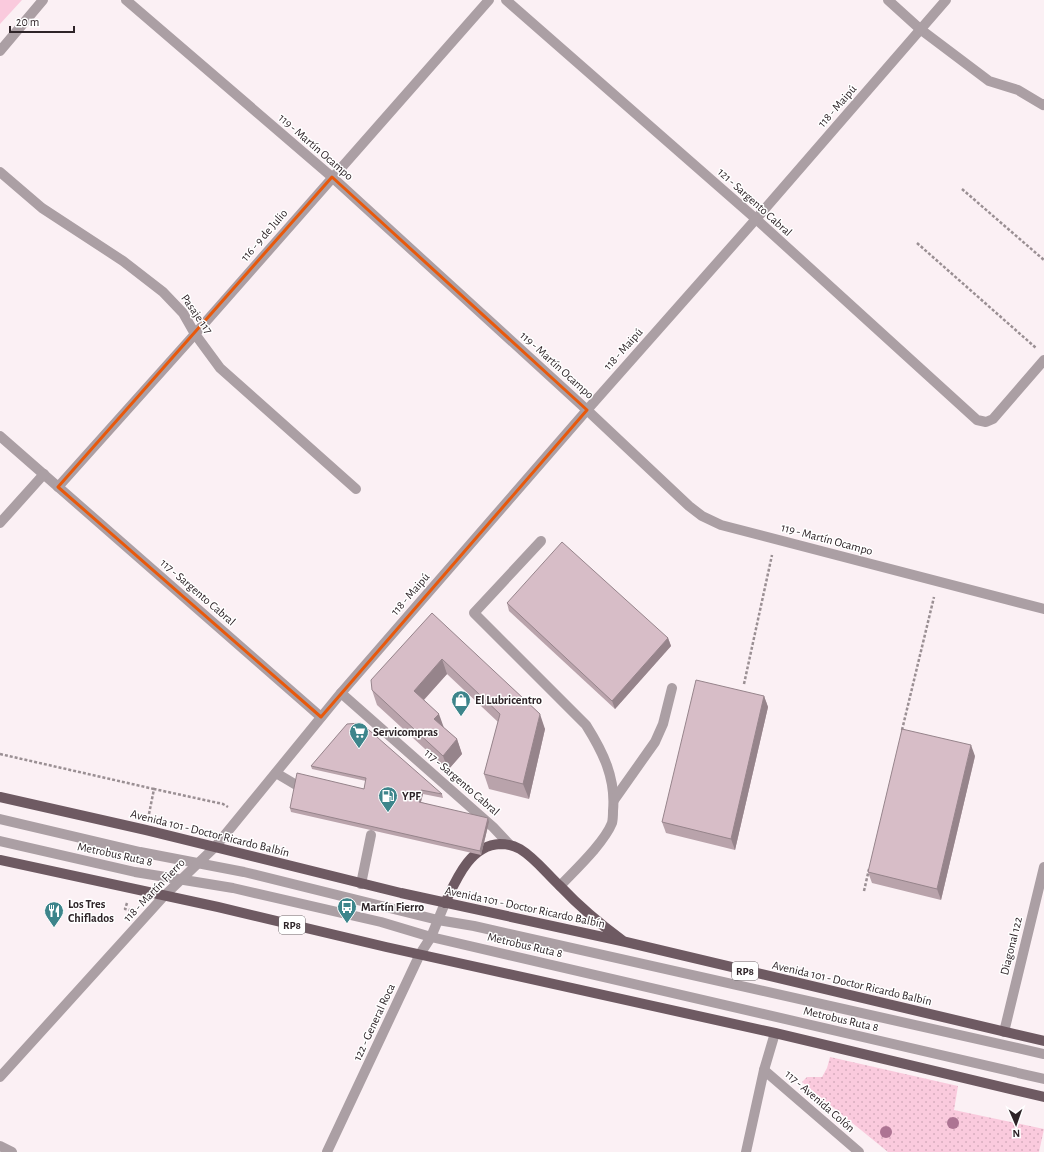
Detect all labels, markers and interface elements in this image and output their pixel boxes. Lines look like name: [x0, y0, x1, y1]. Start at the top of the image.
scale bar: [10, 8, 74, 34]
text: 20 m: [16, 16, 39, 28]
street label: 118 - Maipú: [816, 83, 858, 129]
street label: 119 - Martín Ocampo: [276, 112, 356, 183]
street label: 121 - Sargento Cabral: [716, 166, 794, 238]
street label: 116 - 9 de Julio: [238, 207, 290, 263]
street label: Pasaje 117: [178, 292, 215, 337]
street label: 118 - Maipú: [601, 326, 645, 372]
street label: 119 - Martín Ocampo: [518, 329, 596, 401]
street label: 119 - Martín Ocampo: [780, 521, 874, 557]
street label: 117 - Sargento Cabral: [158, 556, 238, 628]
street label: 118 - Maipú: [389, 571, 431, 617]
shop icon: El Lubricentro: [450, 689, 472, 717]
place label: El Lubricentro: [475, 694, 542, 706]
supermarket icon: Servicompras: [348, 721, 370, 749]
place label: Servicompras: [373, 726, 438, 738]
street label: 117 - Sargento Cabral: [422, 746, 502, 818]
fuel station icon: YPF: [377, 785, 399, 813]
place label: YPF: [402, 790, 421, 802]
street label: Avenida 101 - Doctor Ricardo Balbín: [129, 807, 291, 859]
street label: Metrobus Ruta 8: [76, 840, 154, 868]
street label: 118 - Martín Fierro: [121, 856, 187, 924]
street label: Avenida 101 - Doctor Ricardo Balbín: [444, 884, 606, 930]
bus stop icon: Martín Fierro: [336, 896, 358, 924]
place label: Los Tres Chiflados: [68, 898, 114, 924]
restaurant icon: Los Tres Chiflados: [43, 900, 65, 928]
place label: Martín Fierro: [361, 901, 424, 913]
street label: Diagonal 122: [998, 915, 1024, 976]
road number: RP8: [279, 916, 305, 934]
street label: Metrobus Ruta 8: [486, 931, 564, 960]
street label: Avenida 101 - Doctor Ricardo Balbín: [771, 959, 933, 1007]
road number: RP8: [732, 962, 758, 980]
street label: 122 - General Roca: [351, 981, 397, 1062]
street label: Metrobus Ruta 8: [802, 1005, 880, 1034]
street label: 117 - Avenida Colón: [783, 1068, 857, 1134]
north arrow: [996, 1104, 1036, 1144]
text: N: [1012, 1128, 1020, 1139]

